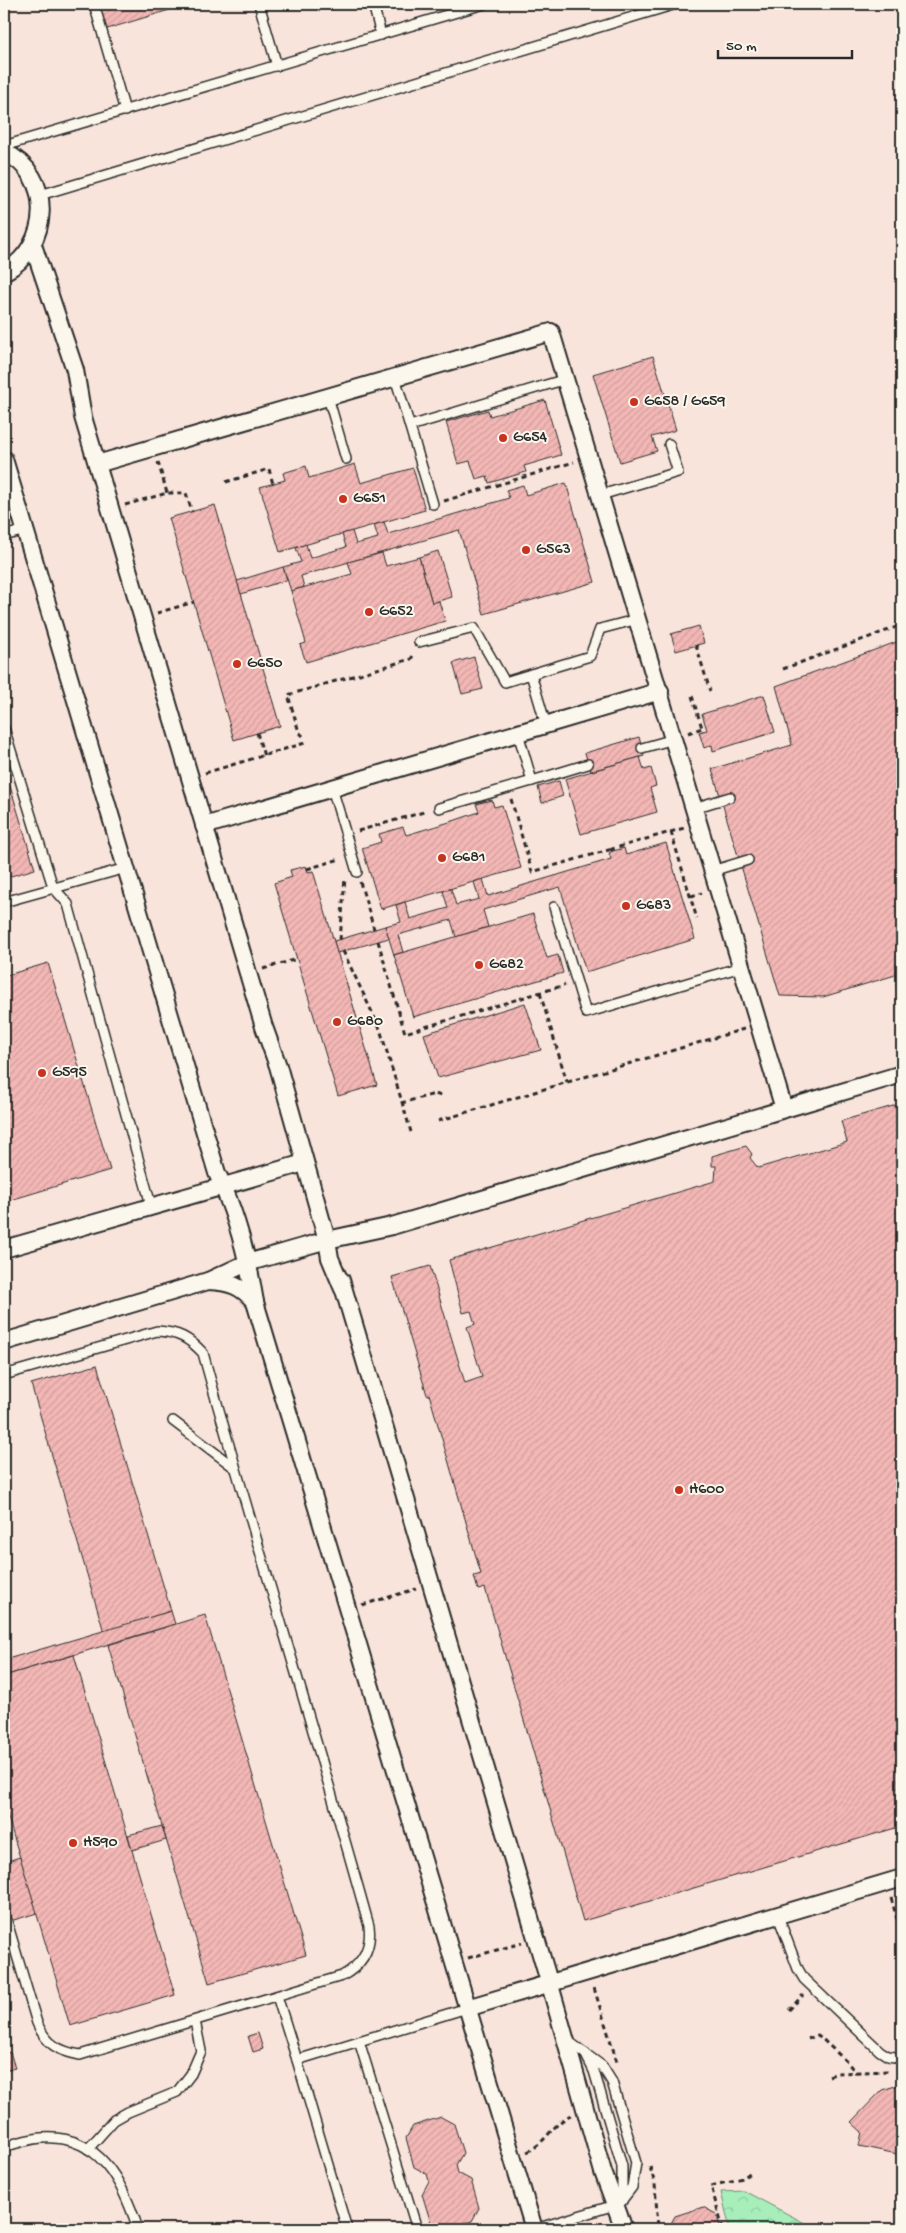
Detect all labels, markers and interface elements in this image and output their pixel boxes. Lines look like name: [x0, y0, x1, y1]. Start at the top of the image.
scale bar: [718, 28, 852, 60]
text: 50 m: [726, 38, 757, 56]
place label: G658 / G659: [644, 393, 725, 412]
marker: G658 / G659: [628, 396, 640, 408]
place label: G654: [513, 429, 548, 448]
marker: G654: [497, 432, 509, 444]
place label: G651: [353, 490, 386, 509]
marker: G651: [337, 493, 349, 505]
place label: G563: [536, 541, 571, 560]
marker: G563: [520, 544, 532, 556]
place label: G652: [379, 603, 414, 622]
marker: G652: [363, 606, 375, 618]
place label: G650: [247, 655, 283, 674]
marker: G650: [231, 658, 243, 670]
place label: G681: [452, 849, 485, 868]
marker: G681: [436, 852, 448, 864]
place label: G683: [636, 897, 671, 916]
marker: G683: [620, 900, 632, 912]
place label: G682: [489, 956, 524, 975]
marker: G682: [473, 959, 485, 971]
place label: G680: [347, 1013, 383, 1032]
marker: G680: [331, 1016, 343, 1028]
place label: G595: [52, 1064, 87, 1083]
marker: G595: [36, 1067, 48, 1079]
place label: H600: [689, 1481, 724, 1500]
marker: H600: [673, 1484, 685, 1496]
place label: H590: [83, 1834, 118, 1853]
marker: H590: [67, 1837, 79, 1849]

